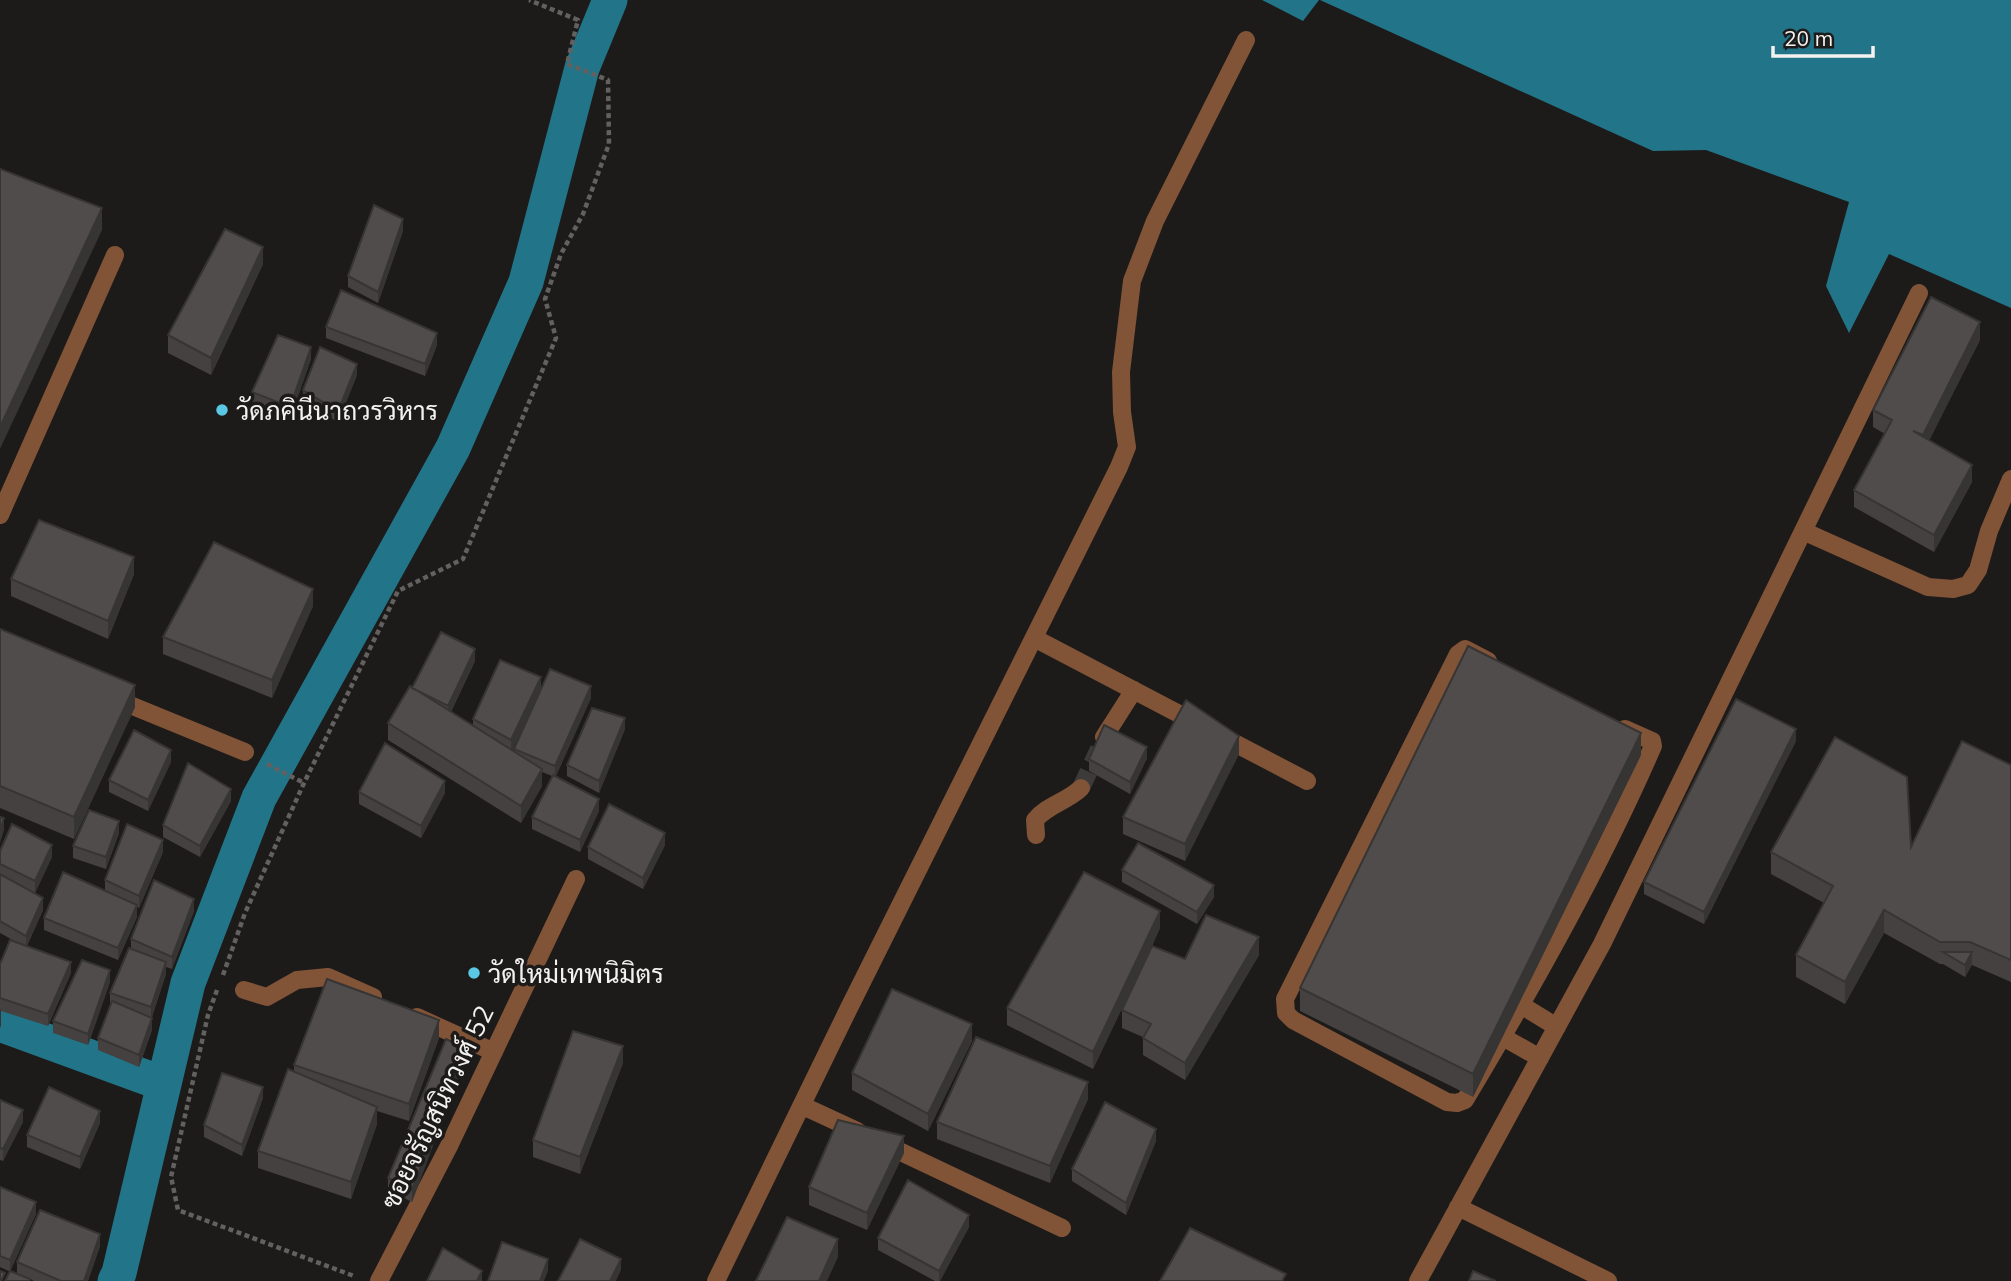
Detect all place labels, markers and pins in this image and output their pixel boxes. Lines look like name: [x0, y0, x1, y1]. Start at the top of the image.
place label: วัดภคินีนาถวรวิหาร: [236, 394, 438, 427]
marker: วัดภคินีนาถวรวิหาร: [214, 402, 230, 418]
place label: วัดใหม่เทพนิมิตร: [488, 957, 664, 990]
marker: วัดใหม่เทพนิมิตร: [466, 965, 482, 981]

